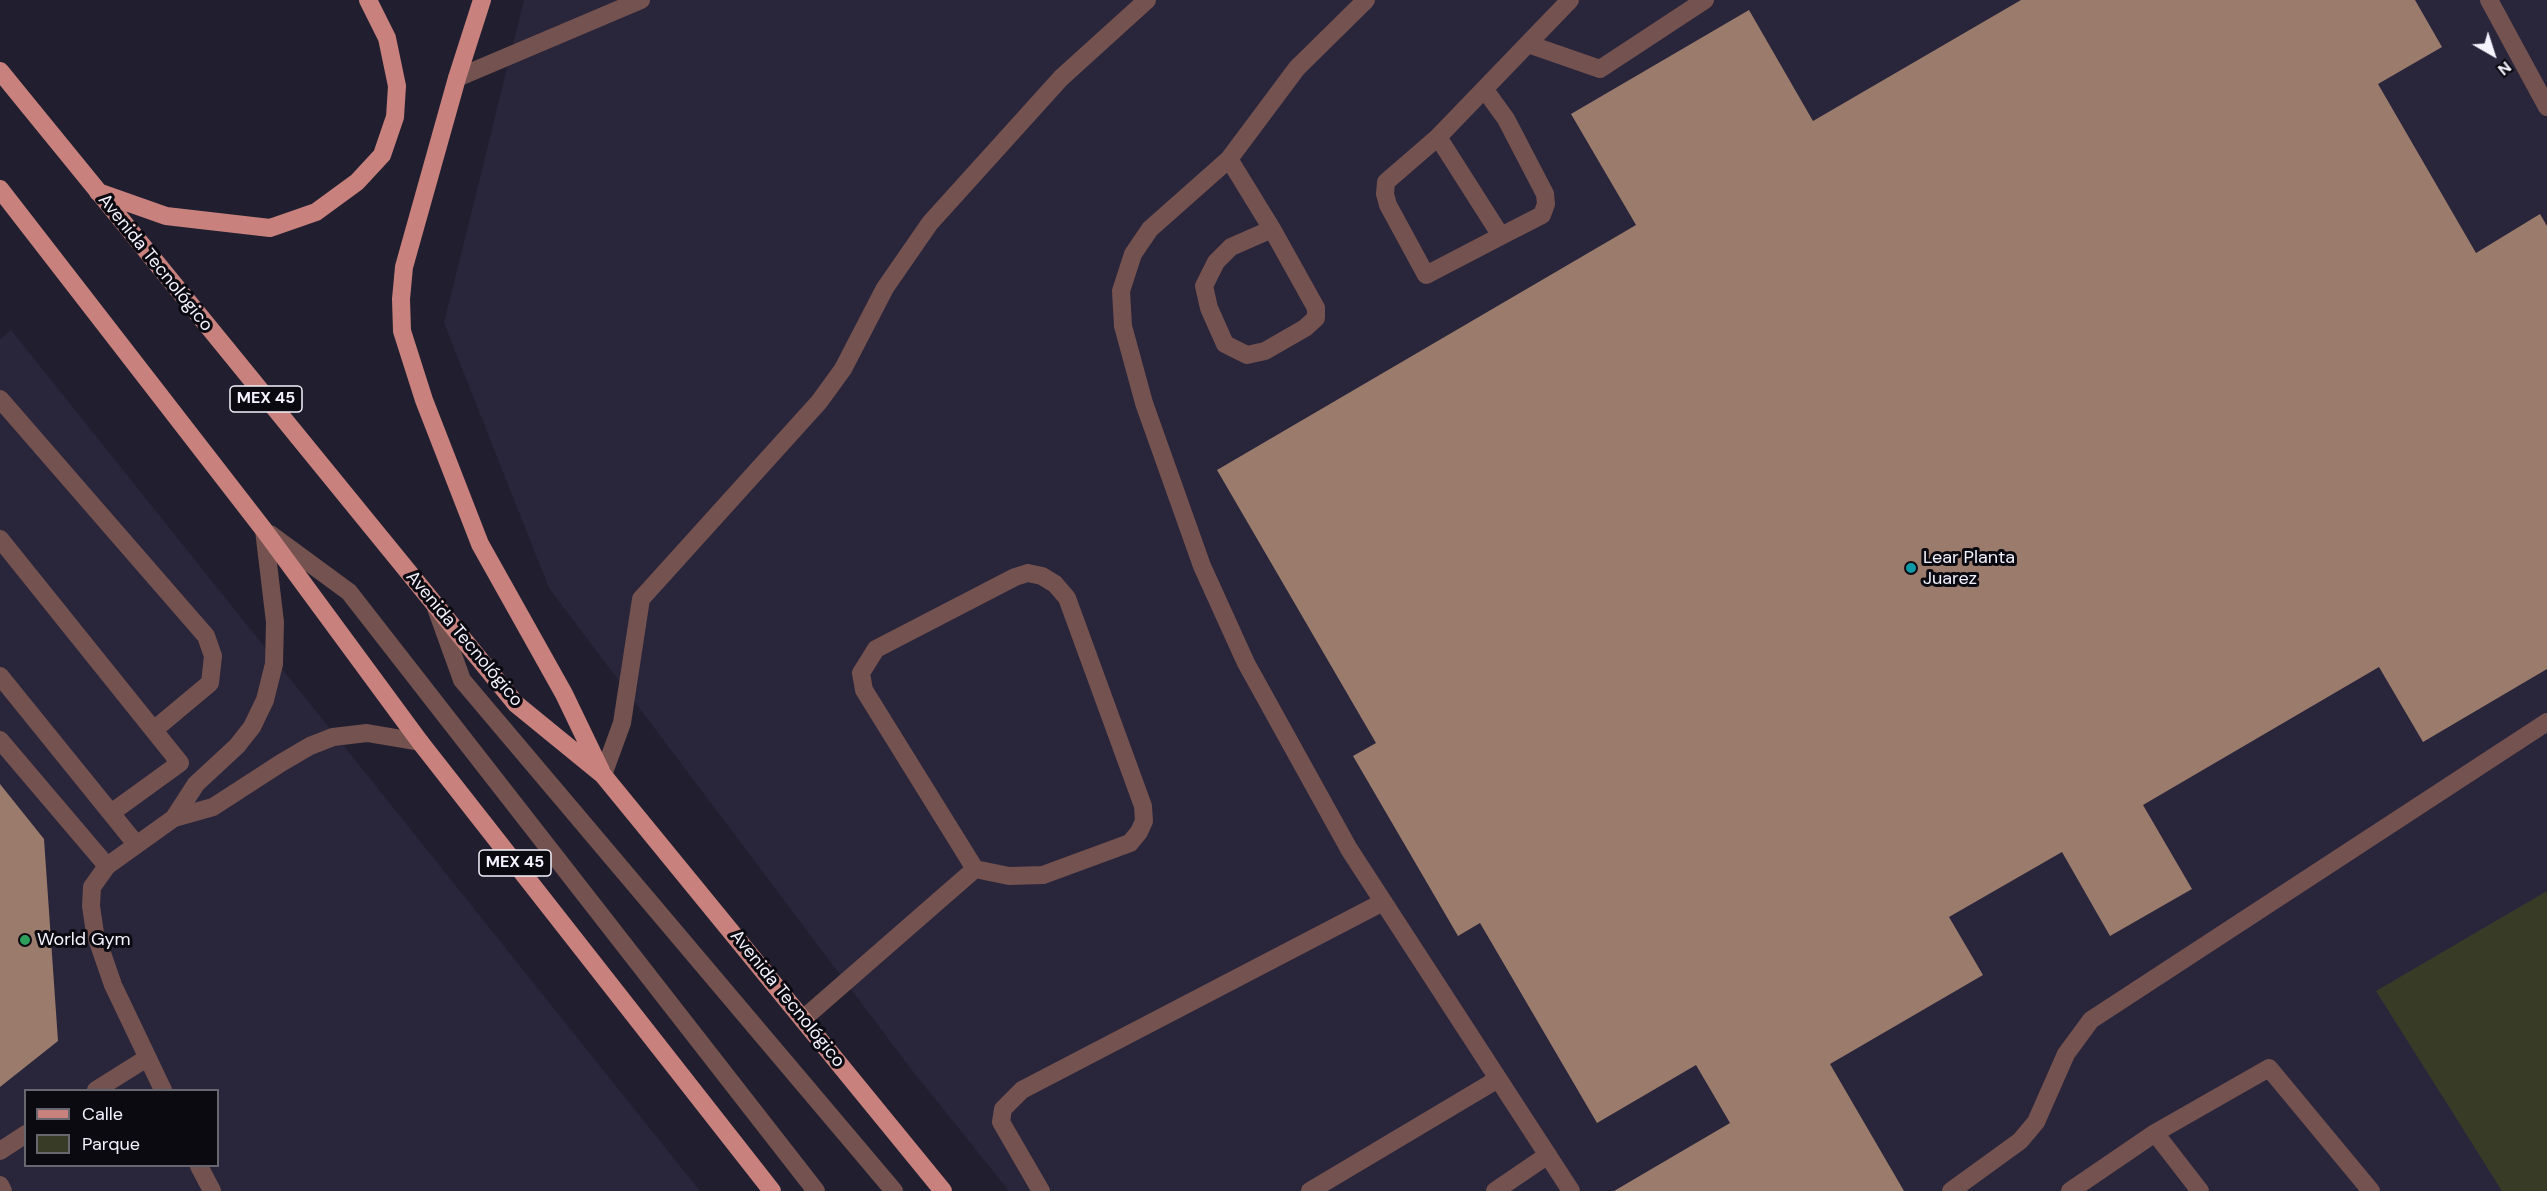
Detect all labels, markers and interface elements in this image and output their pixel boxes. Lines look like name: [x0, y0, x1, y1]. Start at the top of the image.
north arrow: [2463, 24, 2523, 84]
text: N: [2494, 57, 2516, 80]
street label: Avenida Tecnológico: [93, 190, 217, 336]
road number: MEX 45: [230, 386, 302, 412]
place label: Lear Planta Juarez: [1923, 547, 2015, 590]
marker: Lear Planta Juarez: [1904, 561, 1918, 575]
street label: Avenida Tecnológico: [401, 567, 527, 711]
road number: MEX 45: [479, 850, 551, 876]
street label: Avenida Tecnológico: [725, 926, 849, 1072]
place label: World Gym: [37, 929, 131, 951]
marker: World Gym: [18, 933, 32, 947]
legend: [24, 1089, 219, 1167]
text: Calle: [82, 1102, 123, 1126]
text: Parque: [82, 1132, 140, 1156]

